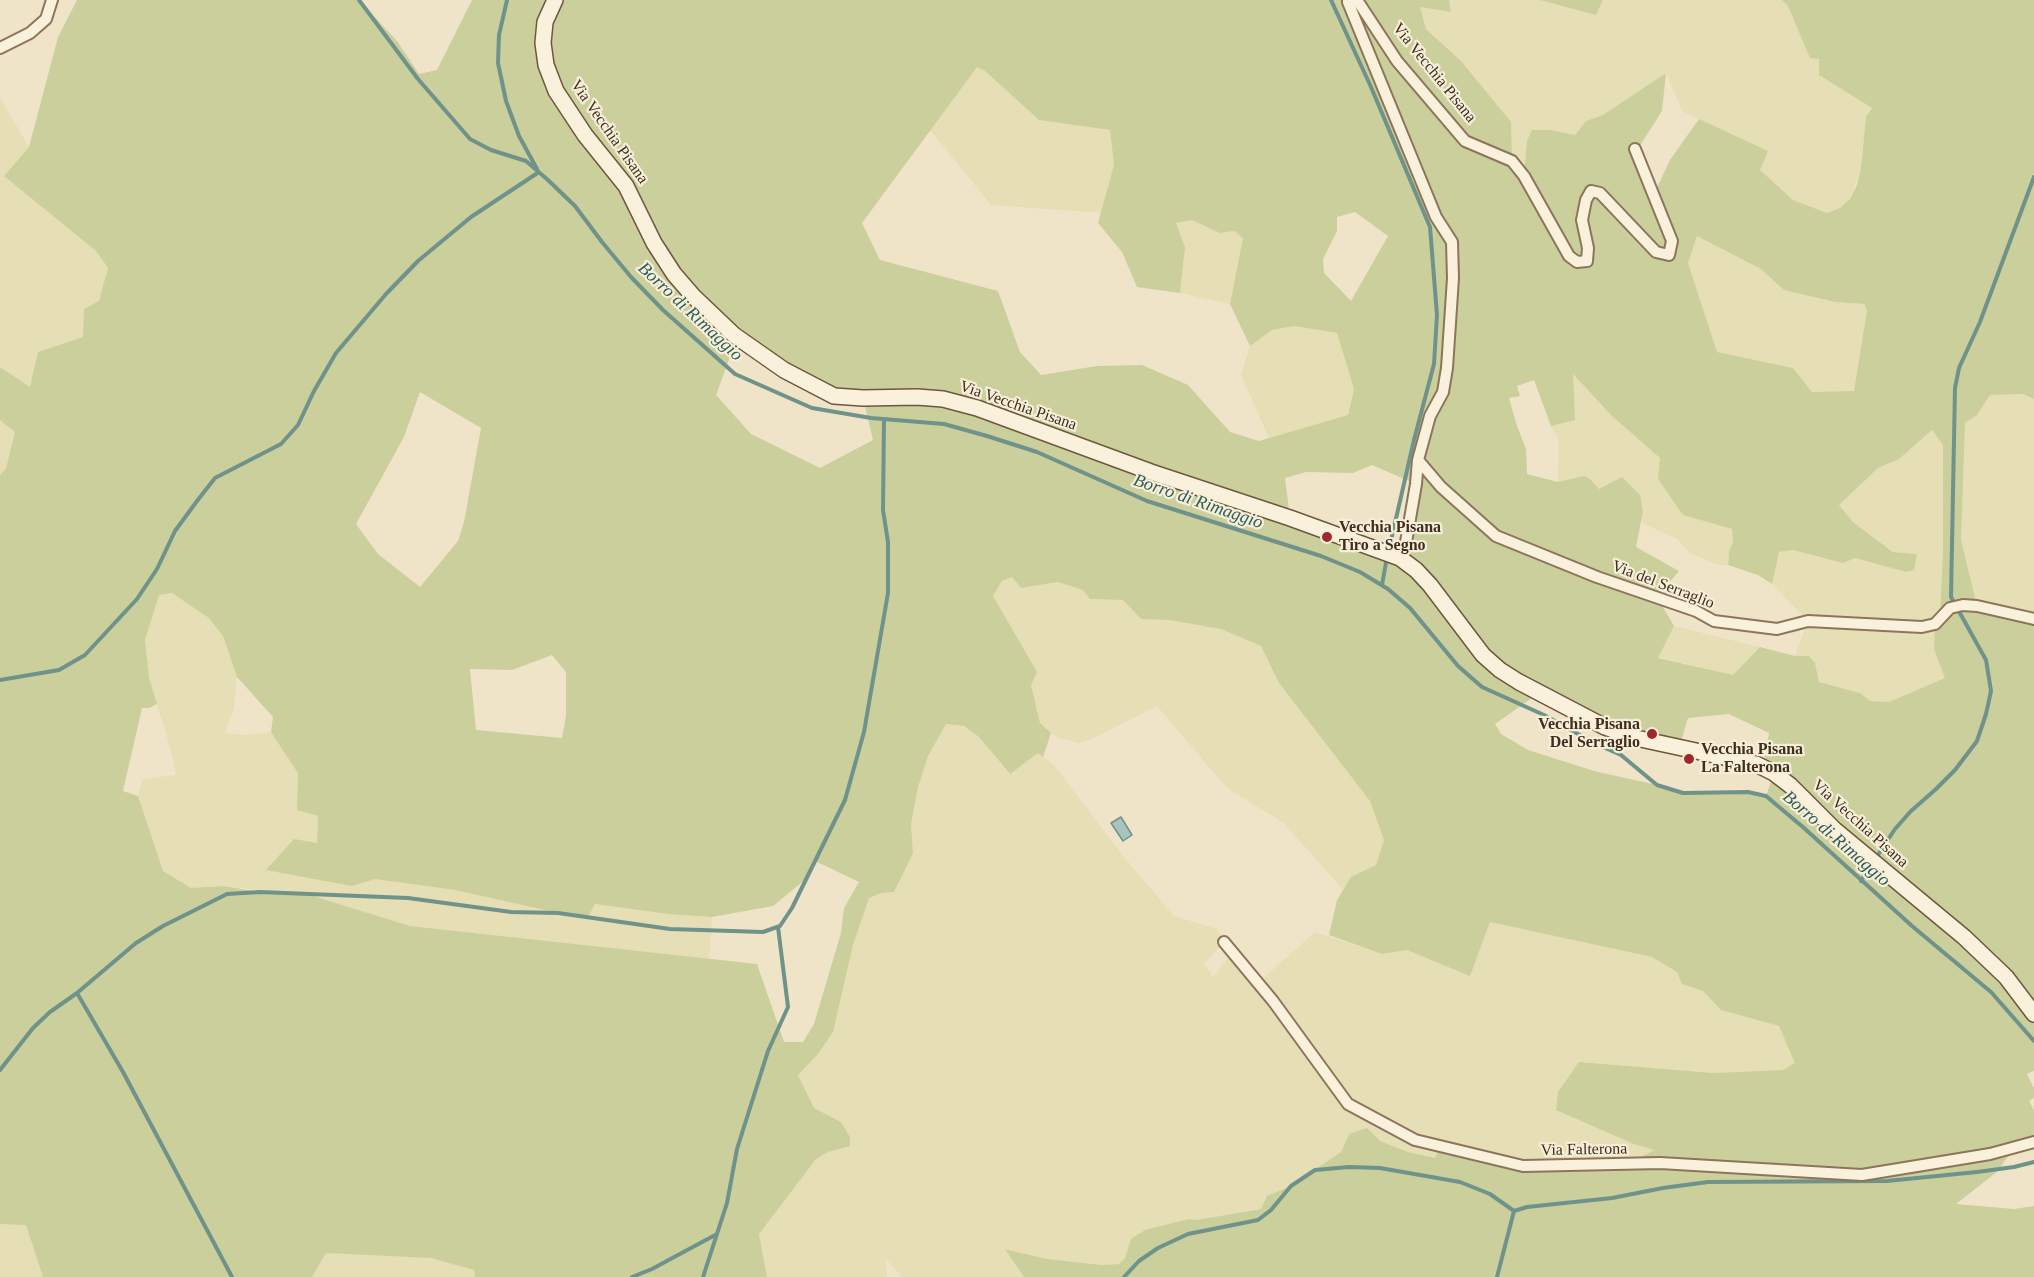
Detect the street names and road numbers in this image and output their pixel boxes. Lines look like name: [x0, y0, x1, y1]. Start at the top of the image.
street label: Via Vecchia Pisana: [1388, 19, 1480, 127]
street label: Via Vecchia Pisana: [566, 76, 652, 188]
street label: Via Vecchia Pisana: [957, 377, 1079, 435]
street label: Via del Serraglio: [1609, 557, 1717, 613]
street label: Via Vecchia Pisana: [1808, 776, 1912, 872]
street label: Via Falterona: [1541, 1140, 1627, 1160]

